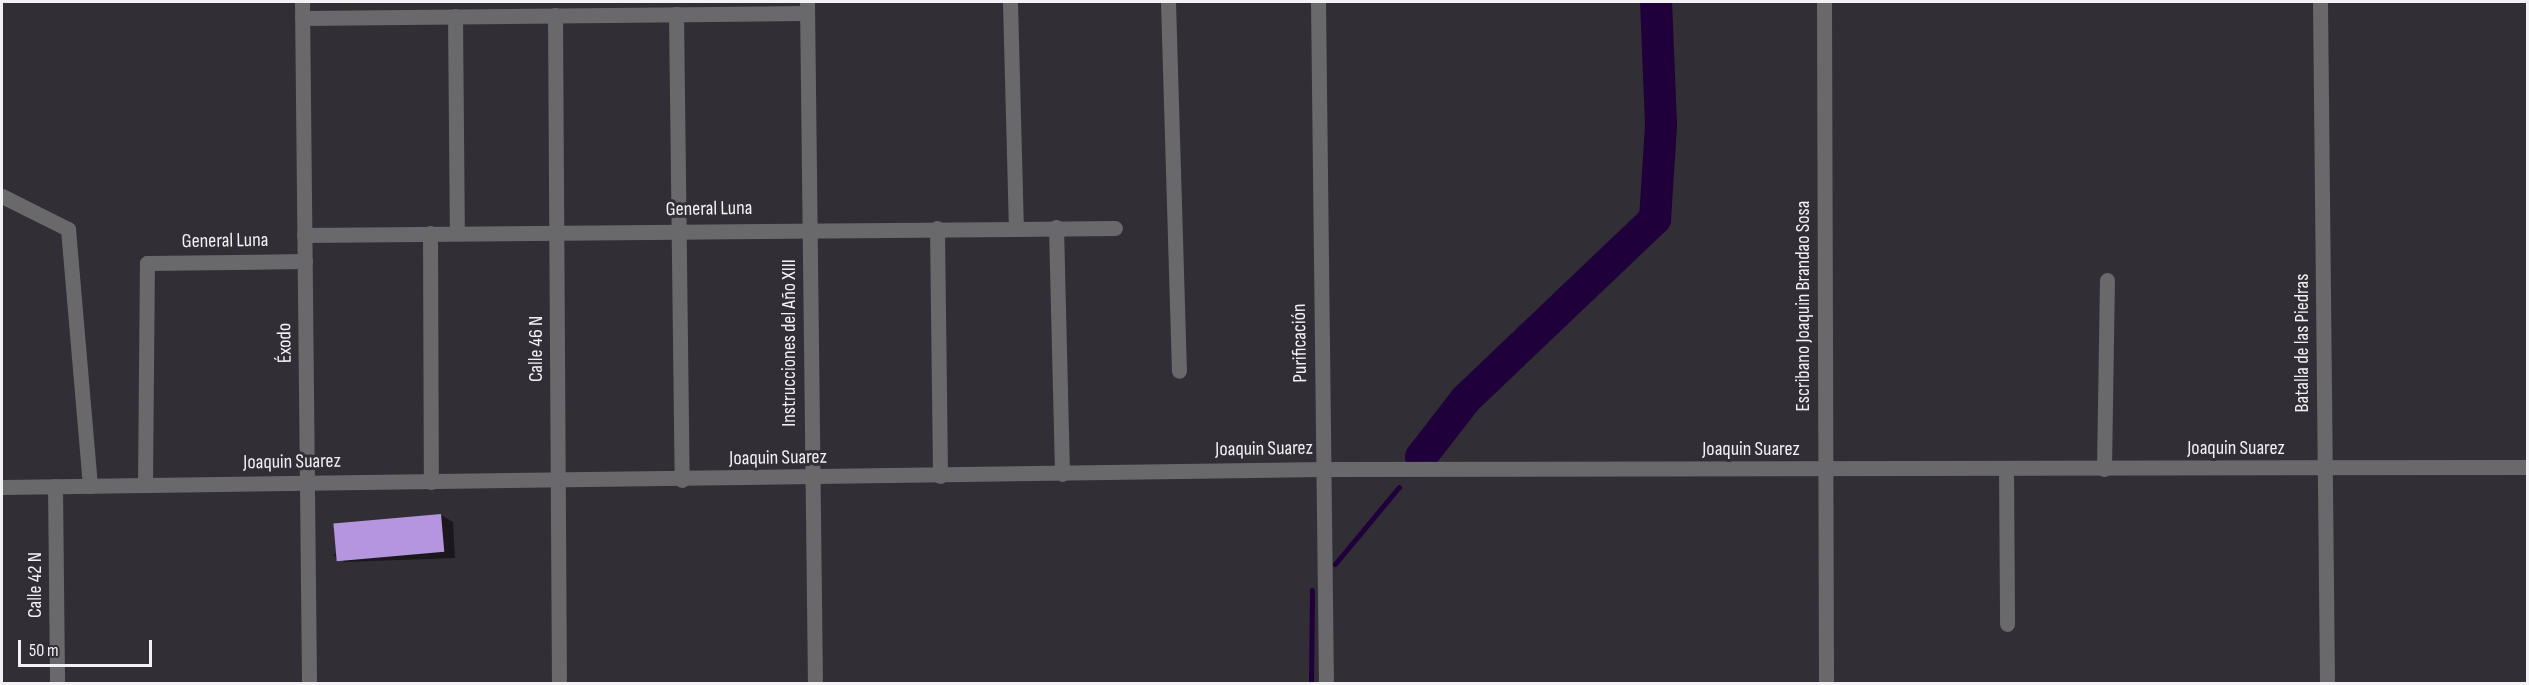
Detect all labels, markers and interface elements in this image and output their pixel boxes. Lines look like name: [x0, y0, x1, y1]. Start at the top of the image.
street label: General Luna: [665, 196, 753, 222]
street label: Escribano Joaquin Brandao Sosa: [1791, 201, 1815, 411]
street label: General Luna: [181, 228, 269, 254]
street label: Instrucciones del Año XIII: [777, 259, 801, 427]
street label: Batalla de las Piedras: [2290, 274, 2314, 412]
street label: Purificación: [1287, 303, 1313, 383]
street label: Calle 46 N: [524, 316, 548, 382]
street label: Éxodo: [273, 323, 297, 363]
street label: Joaquin Suarez: [1215, 436, 1313, 462]
street label: Joaquin Suarez: [2187, 436, 2285, 460]
street label: Joaquin Suarez: [1702, 437, 1800, 461]
street label: Joaquin Suarez: [729, 445, 827, 471]
street label: Joaquin Suarez: [243, 449, 341, 475]
street label: Calle 42 N: [23, 552, 47, 618]
scale bar: [21, 628, 154, 666]
text: 50 m: [29, 640, 59, 661]

